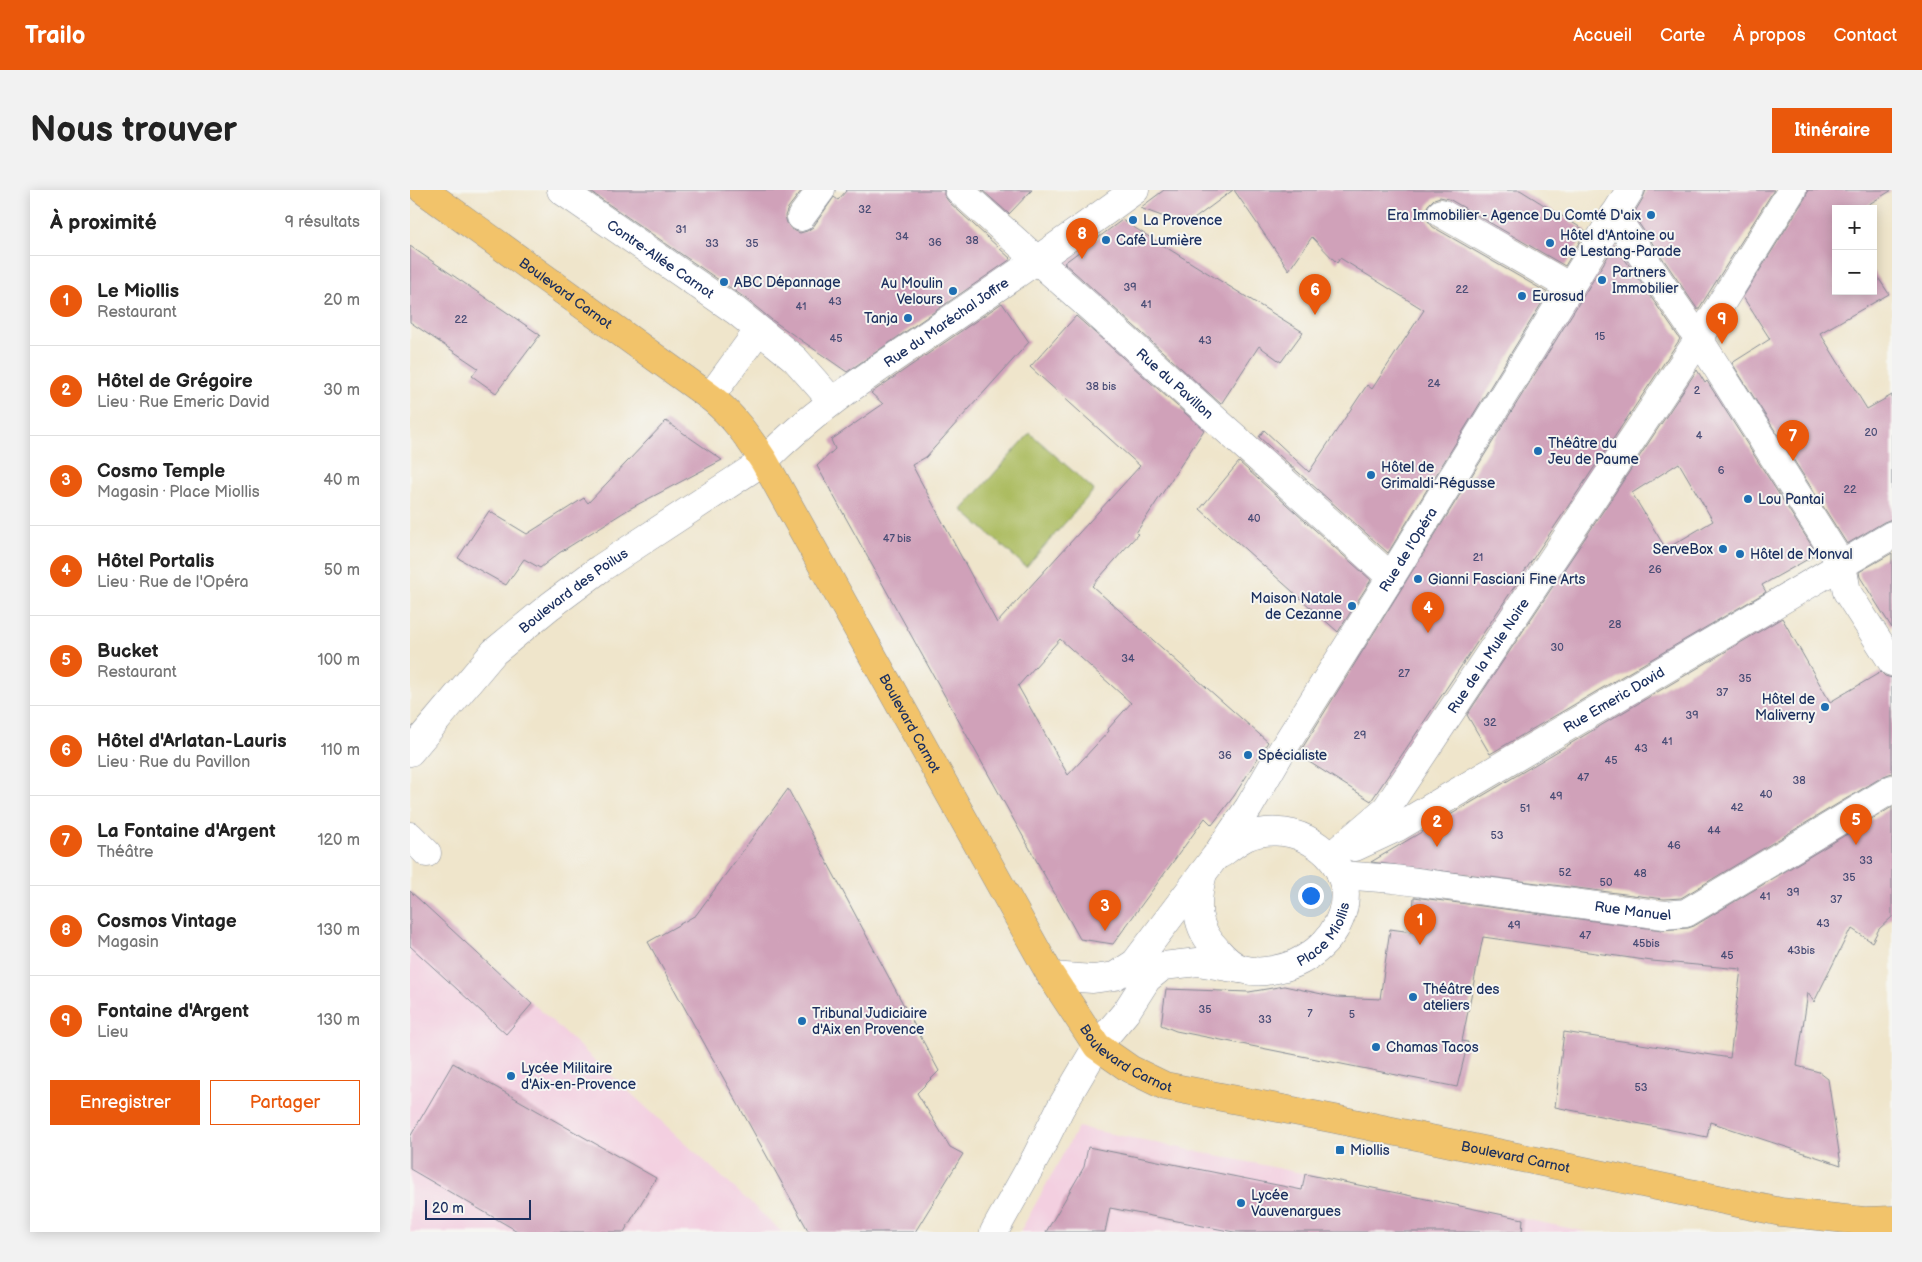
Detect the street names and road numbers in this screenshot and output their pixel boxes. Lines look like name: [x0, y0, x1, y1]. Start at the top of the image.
street label: Contre-Allée Carnot: [603, 216, 718, 303]
street label: Boulevard Carnot: [516, 254, 616, 333]
street label: Rue du Maréchal Joffre: [881, 274, 1012, 371]
street label: Rue du Pavillon: [1133, 345, 1217, 423]
street label: Rue de l'Opéra: [1376, 504, 1441, 595]
street label: Boulevard des Poilus: [515, 545, 631, 637]
street label: Rue de la Mule Noire: [1444, 595, 1533, 717]
street label: Rue Emeric David: [1560, 663, 1668, 736]
street label: Boulevard Carnot: [875, 671, 944, 776]
street label: Rue Manuel: [1593, 898, 1672, 924]
street label: Place Miollis: [1294, 901, 1353, 970]
street label: Boulevard Carnot: [1076, 1021, 1174, 1096]
street label: Boulevard Carnot: [1460, 1138, 1572, 1177]

